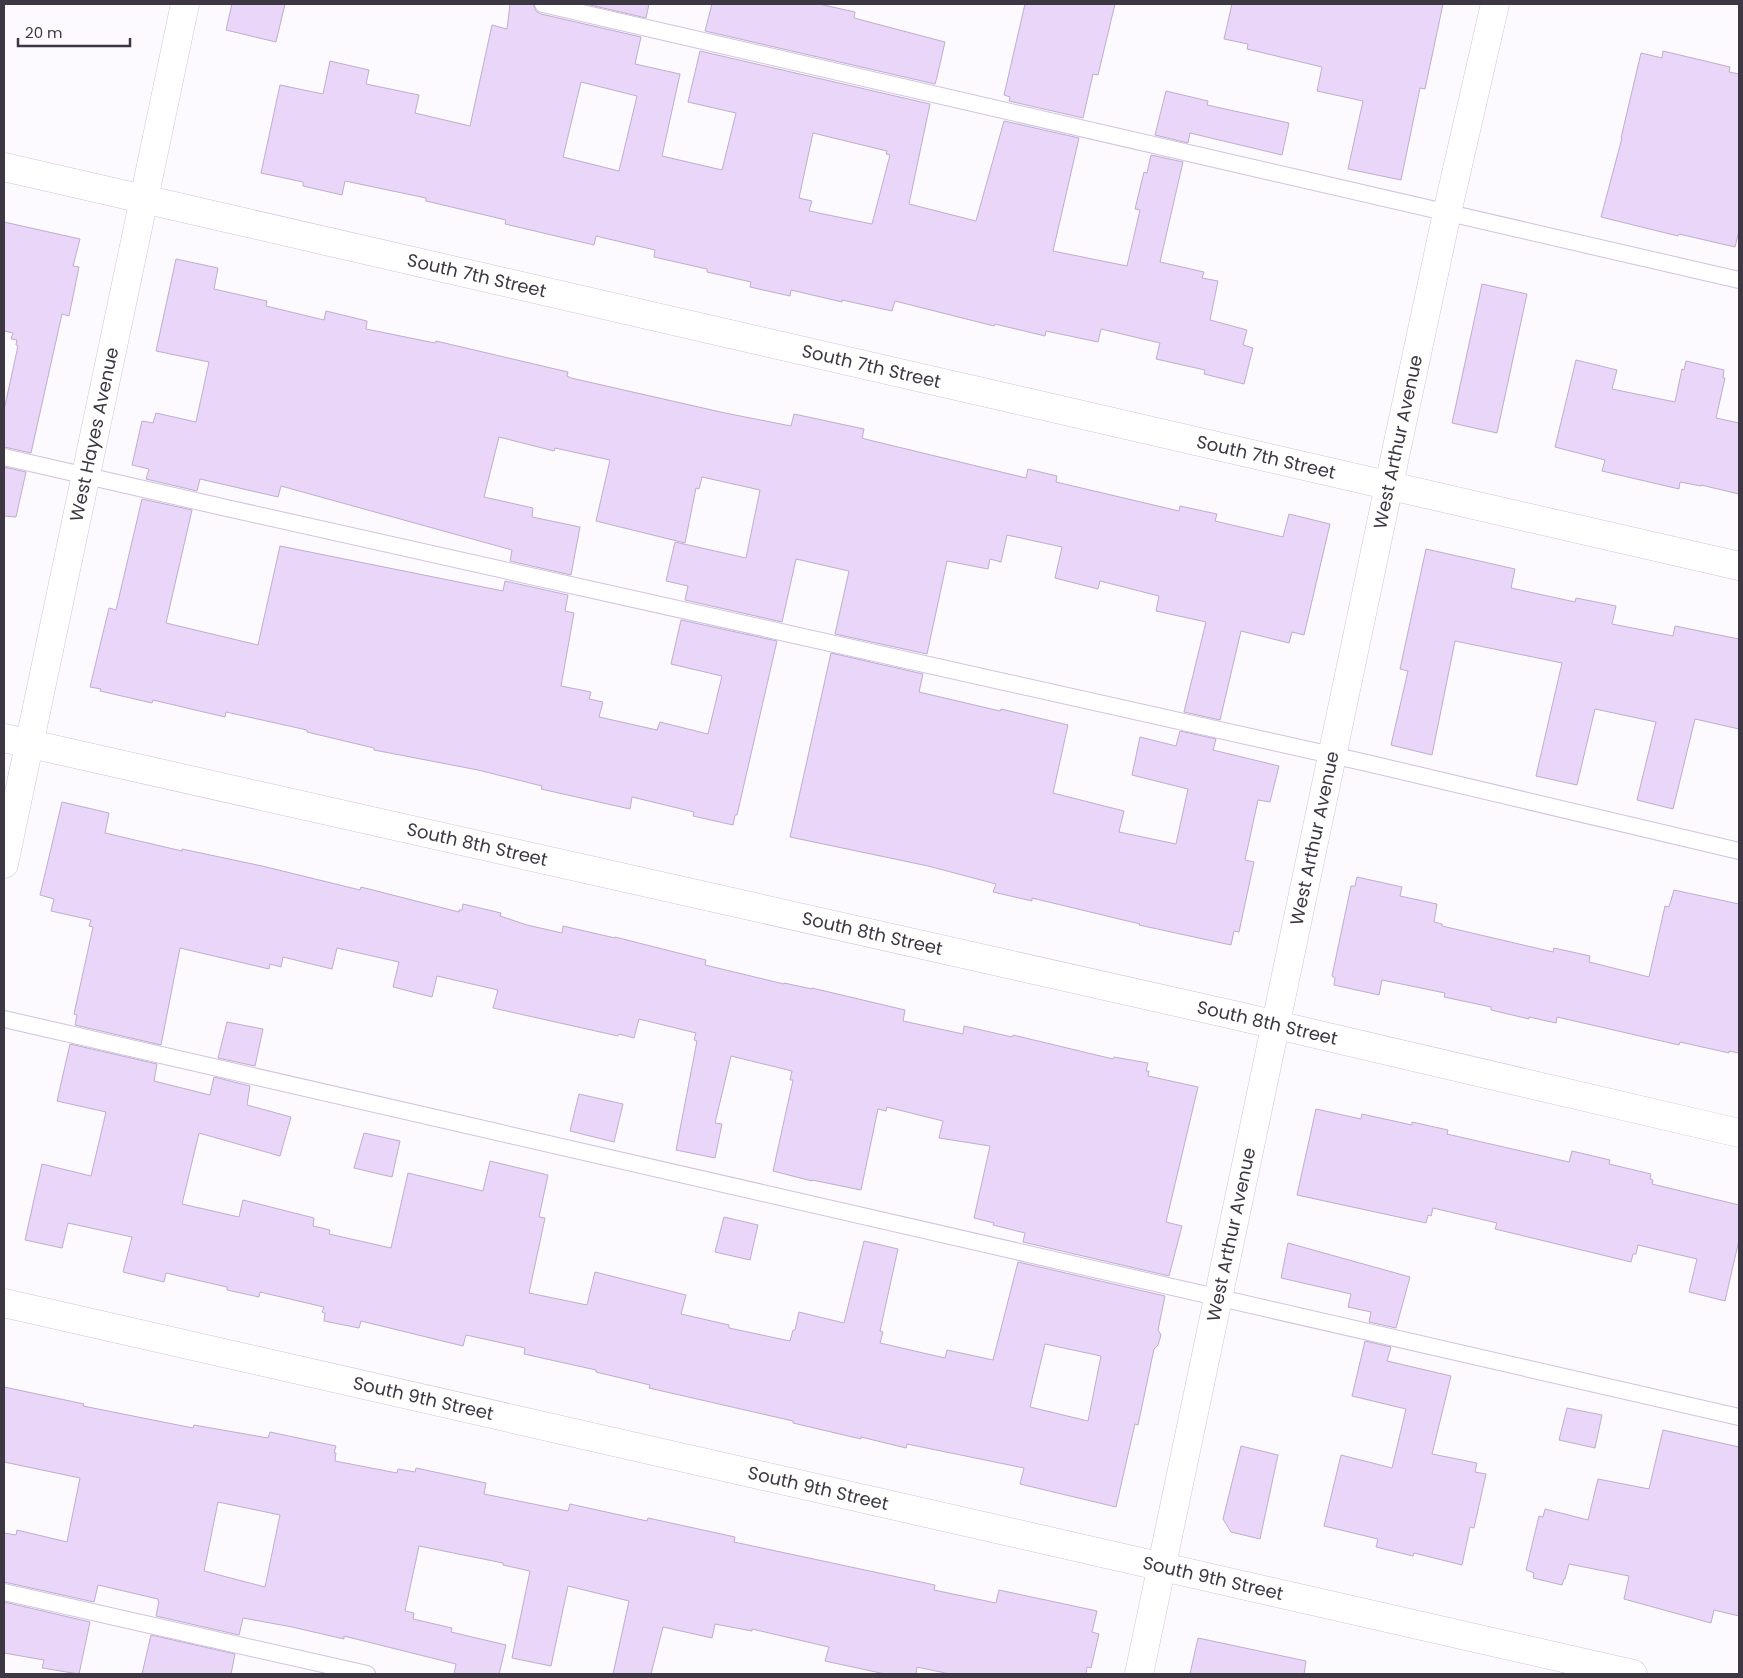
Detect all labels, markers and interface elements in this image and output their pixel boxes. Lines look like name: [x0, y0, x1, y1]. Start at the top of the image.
scale bar: [18, 15, 130, 47]
text: 20 m: [25, 22, 63, 43]
street label: South 7th Street: [405, 247, 549, 303]
street label: South 7th Street: [799, 338, 943, 394]
street label: West Hayes Avenue: [63, 345, 124, 524]
street label: West Arthur Avenue: [1367, 353, 1428, 531]
street label: South 7th Street: [1194, 429, 1338, 485]
street label: West Arthur Avenue: [1284, 749, 1345, 927]
street label: South 8th Street: [404, 816, 550, 872]
street label: South 8th Street: [800, 905, 945, 961]
street label: South 8th Street: [1195, 994, 1340, 1051]
street label: West Arthur Avenue: [1200, 1145, 1261, 1324]
street label: South 9th Street: [351, 1370, 496, 1426]
street label: South 9th Street: [745, 1460, 891, 1516]
street label: South 9th Street: [1140, 1550, 1286, 1606]

